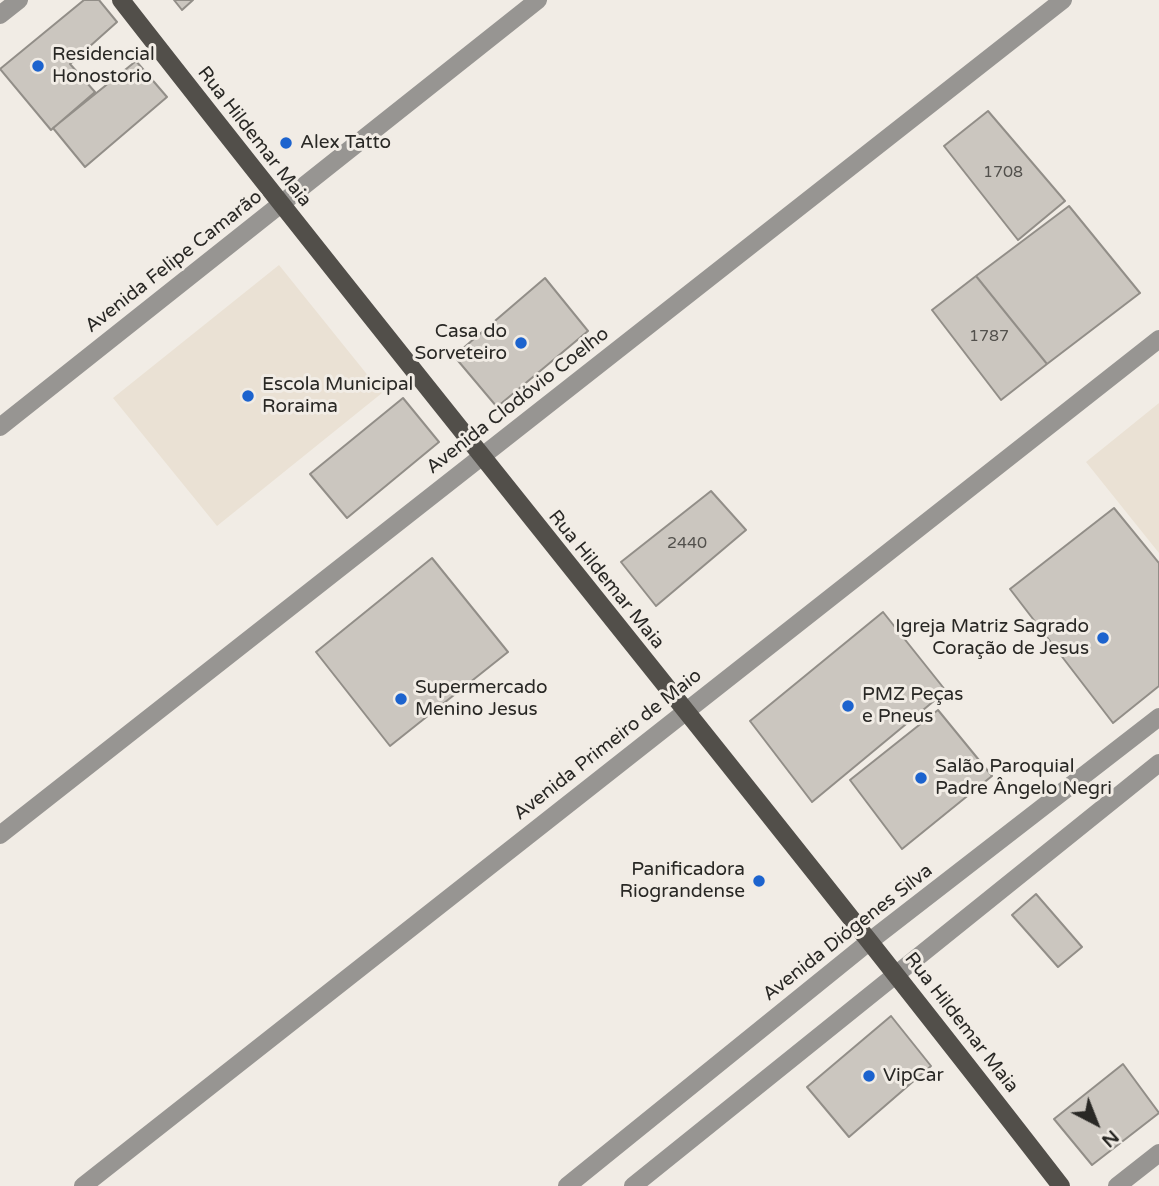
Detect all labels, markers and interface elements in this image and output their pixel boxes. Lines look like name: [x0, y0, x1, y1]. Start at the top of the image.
place label: Residencial Honostorio: [52, 44, 155, 88]
marker: Residencial Honostorio: [30, 58, 46, 74]
street label: Rua Hildemar Maia: [192, 62, 316, 212]
place label: Alex Tatto: [300, 132, 391, 154]
marker: Alex Tatto: [278, 135, 294, 151]
house number: 1708: [983, 163, 1023, 183]
street label: Avenida Felipe Camarão: [81, 186, 267, 338]
place label: Casa do Sorveteiro: [415, 321, 507, 365]
street label: Avenida Clodóvio Coelho: [422, 323, 614, 479]
house number: 1787: [969, 327, 1009, 347]
marker: Casa do Sorveteiro: [513, 335, 529, 351]
place label: Escola Municipal Roraima: [262, 374, 413, 418]
marker: Escola Municipal Roraima: [240, 388, 256, 404]
street label: Rua Hildemar Maia: [543, 506, 669, 654]
house number: 2440: [667, 534, 707, 554]
place label: Igreja Matriz Sagrado Coração de Jesus: [895, 616, 1089, 660]
marker: Igreja Matriz Sagrado Coração de Jesus: [1095, 630, 1111, 646]
street label: Avenida Primeiro de Maio: [510, 665, 706, 825]
place label: Supermercado Menino Jesus: [415, 677, 548, 721]
place label: PMZ Peças e Pneus: [862, 684, 963, 728]
marker: Supermercado Menino Jesus: [393, 691, 409, 707]
marker: PMZ Peças e Pneus: [840, 698, 856, 714]
place label: Salão Paroquial Padre Ângelo Negri: [935, 756, 1112, 800]
marker: Salão Paroquial Padre Ângelo Negri: [913, 770, 929, 786]
place label: Panificadora Riograndense: [619, 859, 745, 903]
street label: Avenida Diógenes Silva: [759, 860, 937, 1006]
marker: Panificadora Riograndense: [751, 873, 767, 889]
street label: Rua Hildemar Maia: [899, 948, 1023, 1098]
place label: VipCar: [883, 1065, 944, 1087]
marker: VipCar: [861, 1068, 877, 1084]
north arrow: [1061, 1088, 1131, 1158]
text: N: [1097, 1125, 1123, 1152]

